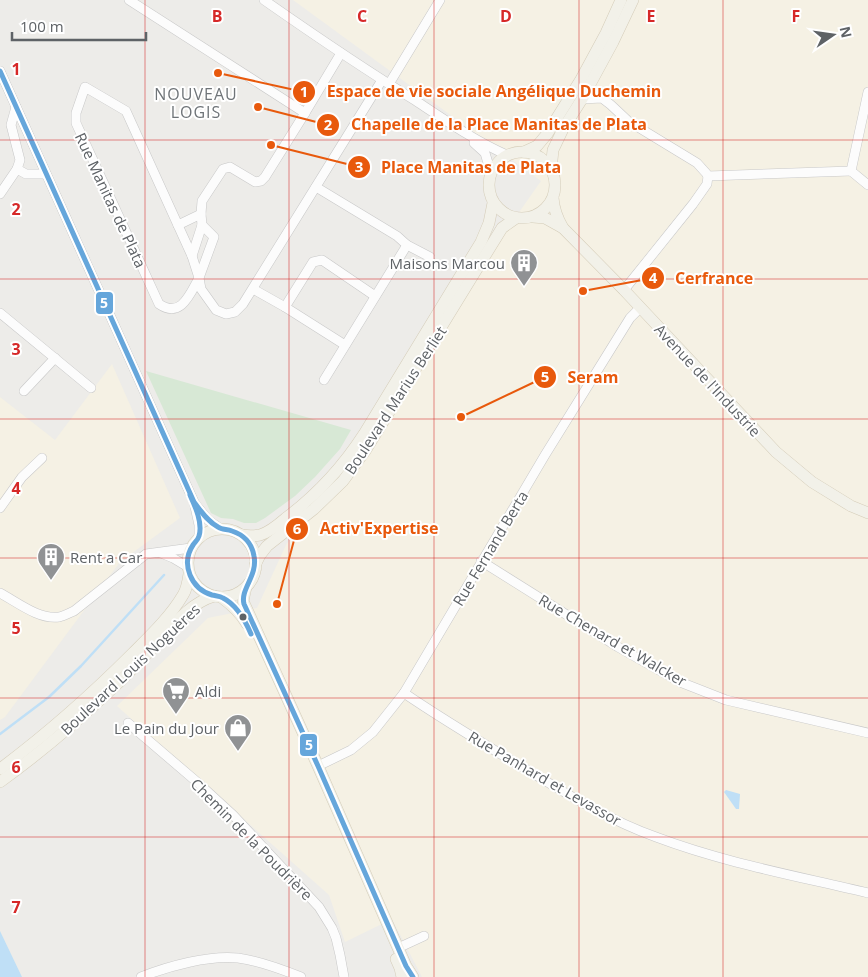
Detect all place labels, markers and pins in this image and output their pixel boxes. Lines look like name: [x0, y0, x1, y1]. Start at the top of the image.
callout: Espace de vie sociale Angélique Duchemin: [292, 76, 671, 107]
callout: Chapelle de la Place Manitas de Plata: [316, 109, 657, 140]
callout: Place Manitas de Plata: [346, 152, 571, 183]
building icon: Maisons Marcou: [509, 248, 539, 287]
place label: Maisons Marcou: [390, 253, 505, 273]
callout: Cerfrance: [640, 262, 763, 293]
callout: Seram: [533, 361, 629, 392]
callout: Activ'Expertise: [284, 513, 448, 544]
building icon: Rent a Car: [36, 542, 66, 581]
place label: Rent a Car: [70, 547, 142, 567]
unlabelled marker: [238, 612, 248, 622]
supermarket icon: Aldi: [161, 676, 191, 715]
place label: Aldi: [195, 681, 221, 701]
shop icon: Le Pain du Jour: [223, 713, 253, 752]
place label: Le Pain du Jour: [114, 718, 219, 738]

